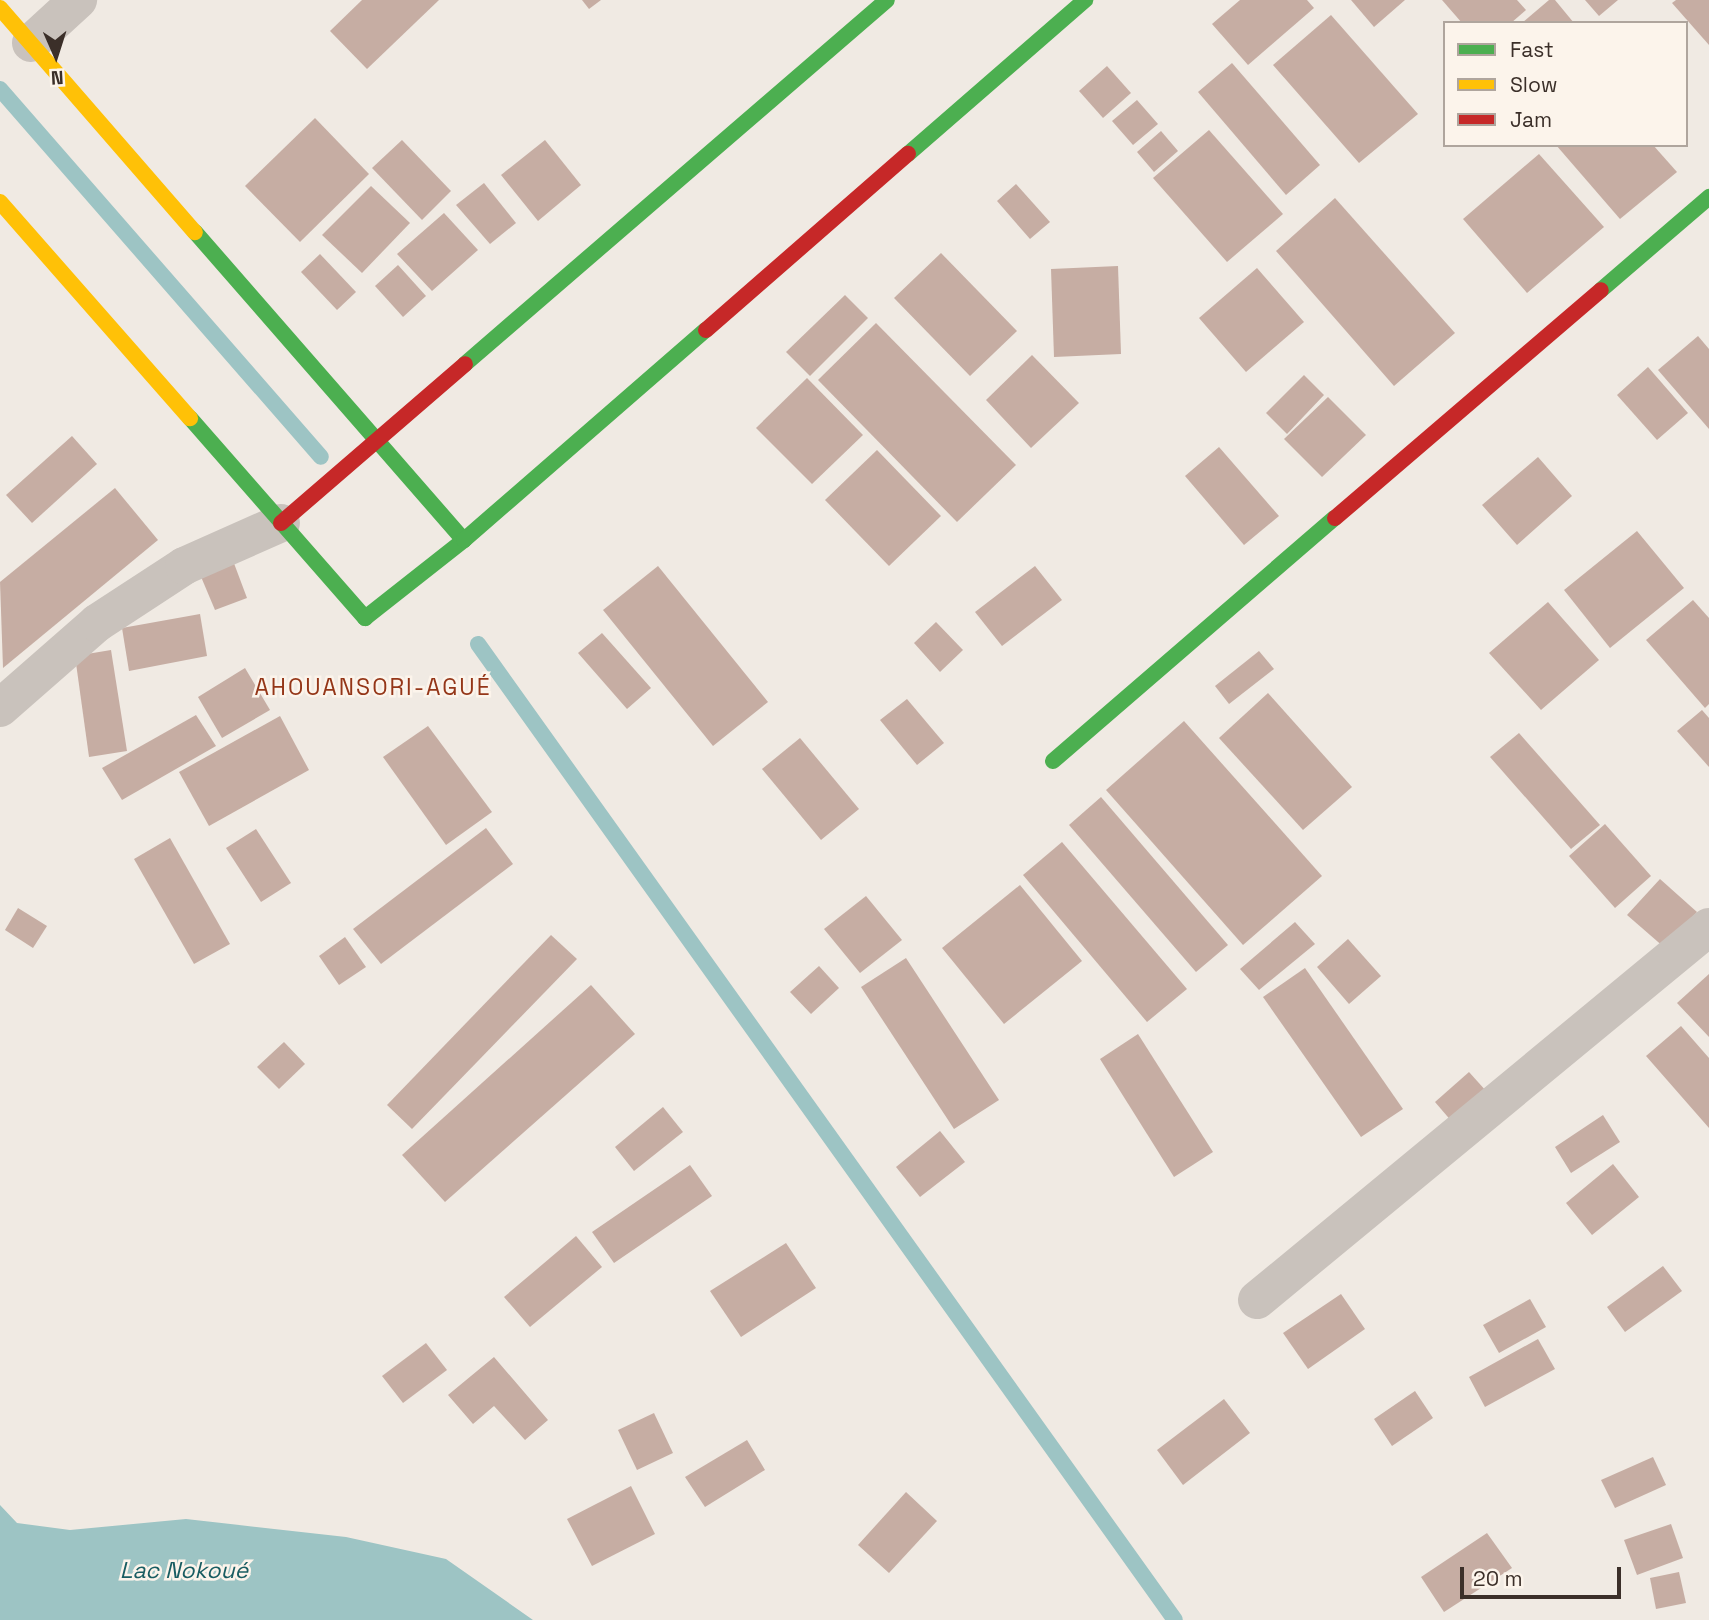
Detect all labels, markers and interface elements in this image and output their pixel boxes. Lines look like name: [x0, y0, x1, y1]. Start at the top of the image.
north arrow: [21, 21, 91, 91]
legend: [1443, 21, 1688, 147]
text: Fast: [1510, 36, 1554, 63]
text: N: [50, 65, 64, 90]
text: Slow: [1510, 71, 1558, 98]
text: Jam: [1510, 106, 1552, 133]
district label: AHOUANSORI-AGUÉ: [256, 673, 490, 701]
scale bar: [1464, 1554, 1625, 1598]
water label: Lac Nokoué: [120, 1556, 248, 1584]
text: 20 m: [1473, 1565, 1523, 1592]

